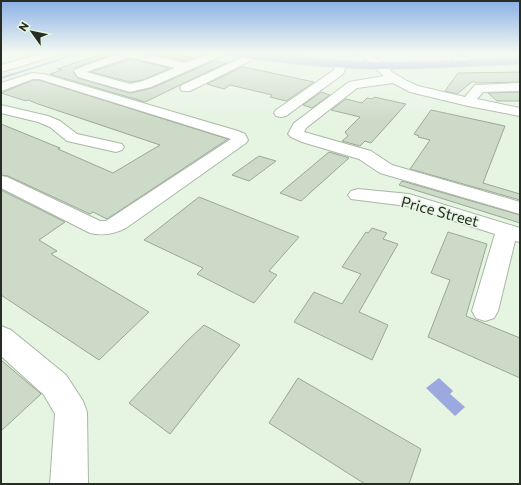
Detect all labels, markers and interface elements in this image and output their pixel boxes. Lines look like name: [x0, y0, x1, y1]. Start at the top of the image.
north arrow: [12, 12, 52, 52]
text: N: [15, 19, 31, 33]
street label: Price Street: [399, 192, 481, 230]

